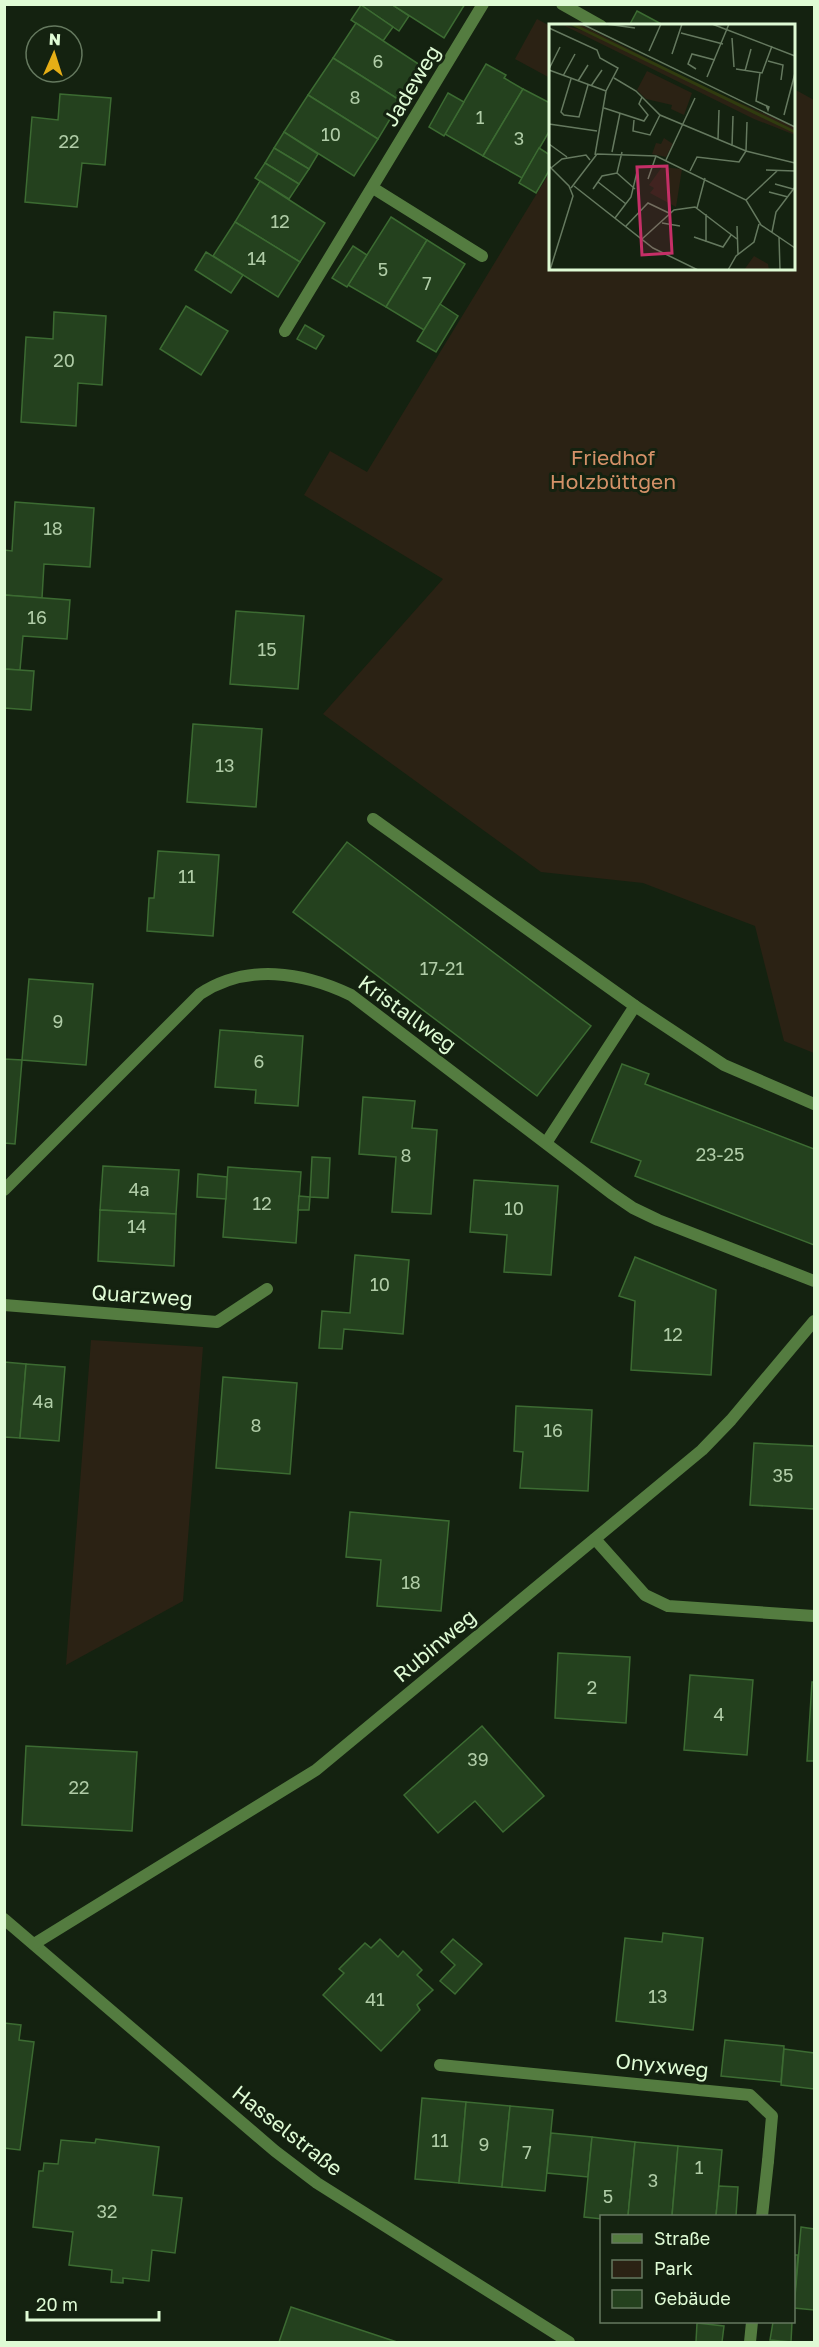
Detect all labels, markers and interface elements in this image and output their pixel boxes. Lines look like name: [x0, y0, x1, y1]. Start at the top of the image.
north arrow: [24, 24, 84, 84]
inset map: [549, 24, 795, 270]
text: N: [48, 29, 61, 49]
street label: Jadeweg: [377, 40, 446, 131]
house number: 6: [373, 50, 383, 72]
house number: 8: [350, 86, 360, 108]
house number: 1: [476, 106, 485, 128]
house number: 10: [321, 123, 341, 145]
house number: 3: [514, 127, 524, 149]
house number: 22: [59, 130, 79, 152]
house number: 12: [270, 210, 290, 232]
house number: 14: [247, 247, 267, 269]
house number: 5: [378, 258, 388, 280]
house number: 7: [422, 272, 432, 294]
house number: 20: [53, 349, 75, 371]
park label: Friedhof Holzbüttgen: [550, 444, 676, 494]
house number: 18: [43, 517, 63, 539]
house number: 16: [27, 606, 47, 628]
house number: 15: [257, 638, 277, 660]
house number: 13: [215, 754, 235, 776]
house number: 11: [178, 865, 196, 887]
house number: 17-21: [420, 957, 464, 979]
street label: Kristallweg: [353, 969, 462, 1057]
house number: 9: [53, 1010, 63, 1032]
house number: 6: [254, 1050, 264, 1072]
house number: 23-25: [696, 1143, 744, 1165]
house number: 8: [401, 1144, 411, 1166]
house number: 4a: [128, 1178, 150, 1200]
house number: 12: [252, 1192, 272, 1214]
house number: 10: [504, 1197, 524, 1219]
house number: 14: [127, 1215, 147, 1237]
house number: 10: [370, 1273, 390, 1295]
street label: Quarzweg: [91, 1278, 194, 1312]
house number: 12: [663, 1323, 683, 1345]
house number: 4a: [32, 1390, 54, 1412]
house number: 8: [251, 1414, 261, 1436]
house number: 16: [543, 1419, 563, 1441]
house number: 35: [773, 1464, 793, 1486]
house number: 18: [401, 1571, 421, 1593]
street label: Rubinweg: [388, 1603, 481, 1687]
house number: 2: [587, 1676, 597, 1698]
house number: 4: [714, 1703, 725, 1725]
house number: 39: [467, 1748, 489, 1770]
house number: 22: [69, 1776, 89, 1798]
house number: 13: [648, 1985, 668, 2007]
house number: 41: [365, 1988, 385, 2010]
street label: Onyxweg: [614, 2047, 710, 2083]
street label: Hasselstraße: [227, 2079, 348, 2181]
house number: 11: [431, 2129, 449, 2151]
house number: 9: [479, 2133, 489, 2155]
house number: 7: [522, 2141, 532, 2163]
house number: 1: [695, 2156, 704, 2178]
house number: 3: [648, 2169, 658, 2191]
house number: 5: [603, 2185, 613, 2207]
house number: 32: [97, 2200, 117, 2222]
legend: [600, 2215, 795, 2323]
text: Straße: [654, 2227, 710, 2249]
text: Park: [654, 2257, 693, 2279]
scale bar: [27, 2284, 159, 2322]
text: Gebäude: [654, 2287, 731, 2309]
text: 20 m: [36, 2293, 78, 2315]

